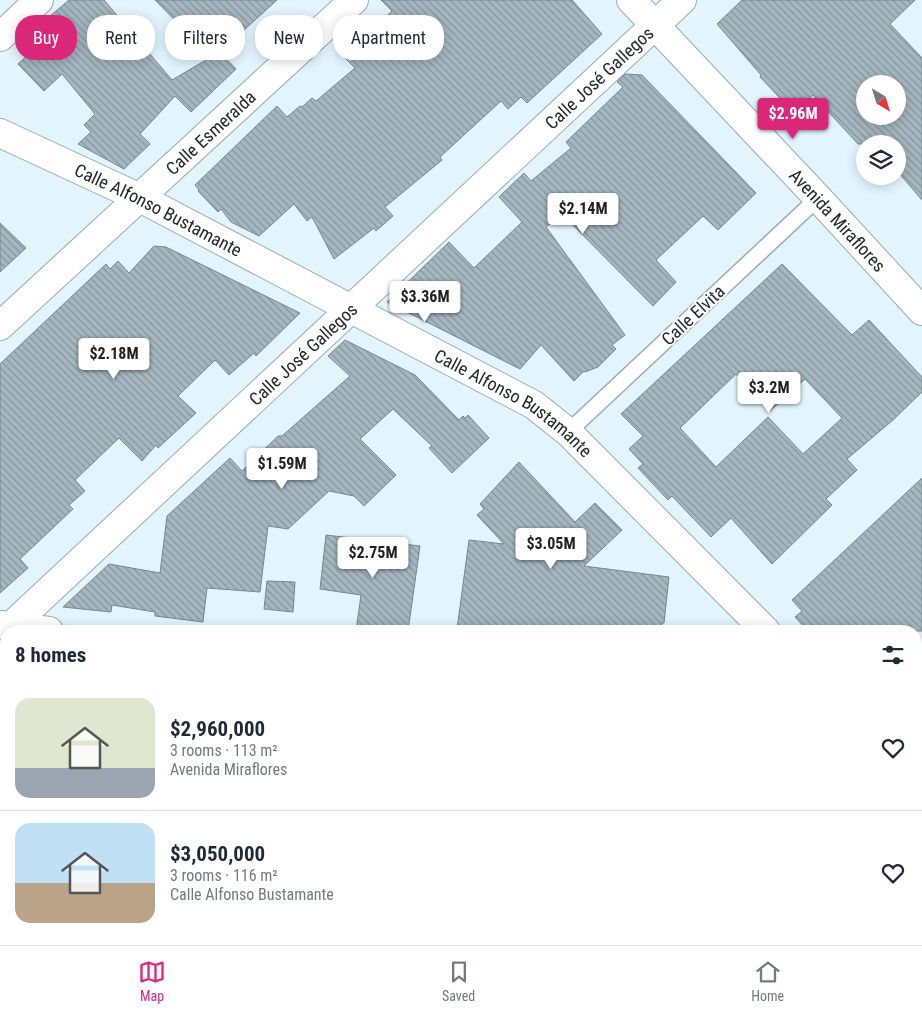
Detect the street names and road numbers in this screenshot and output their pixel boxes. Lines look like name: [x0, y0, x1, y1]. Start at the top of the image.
street label: Calle José Gallegos: [540, 22, 657, 133]
street label: Calle Esmeralda: [161, 86, 260, 179]
street label: Calle Alfonso Bustamante: [72, 159, 246, 260]
street label: Avenida Miraflores: [785, 164, 891, 276]
street label: Calle Elvita: [657, 281, 729, 349]
street label: Calle José Gallegos: [244, 298, 361, 409]
street label: Calle Alfonso Bustamante: [431, 344, 597, 461]

